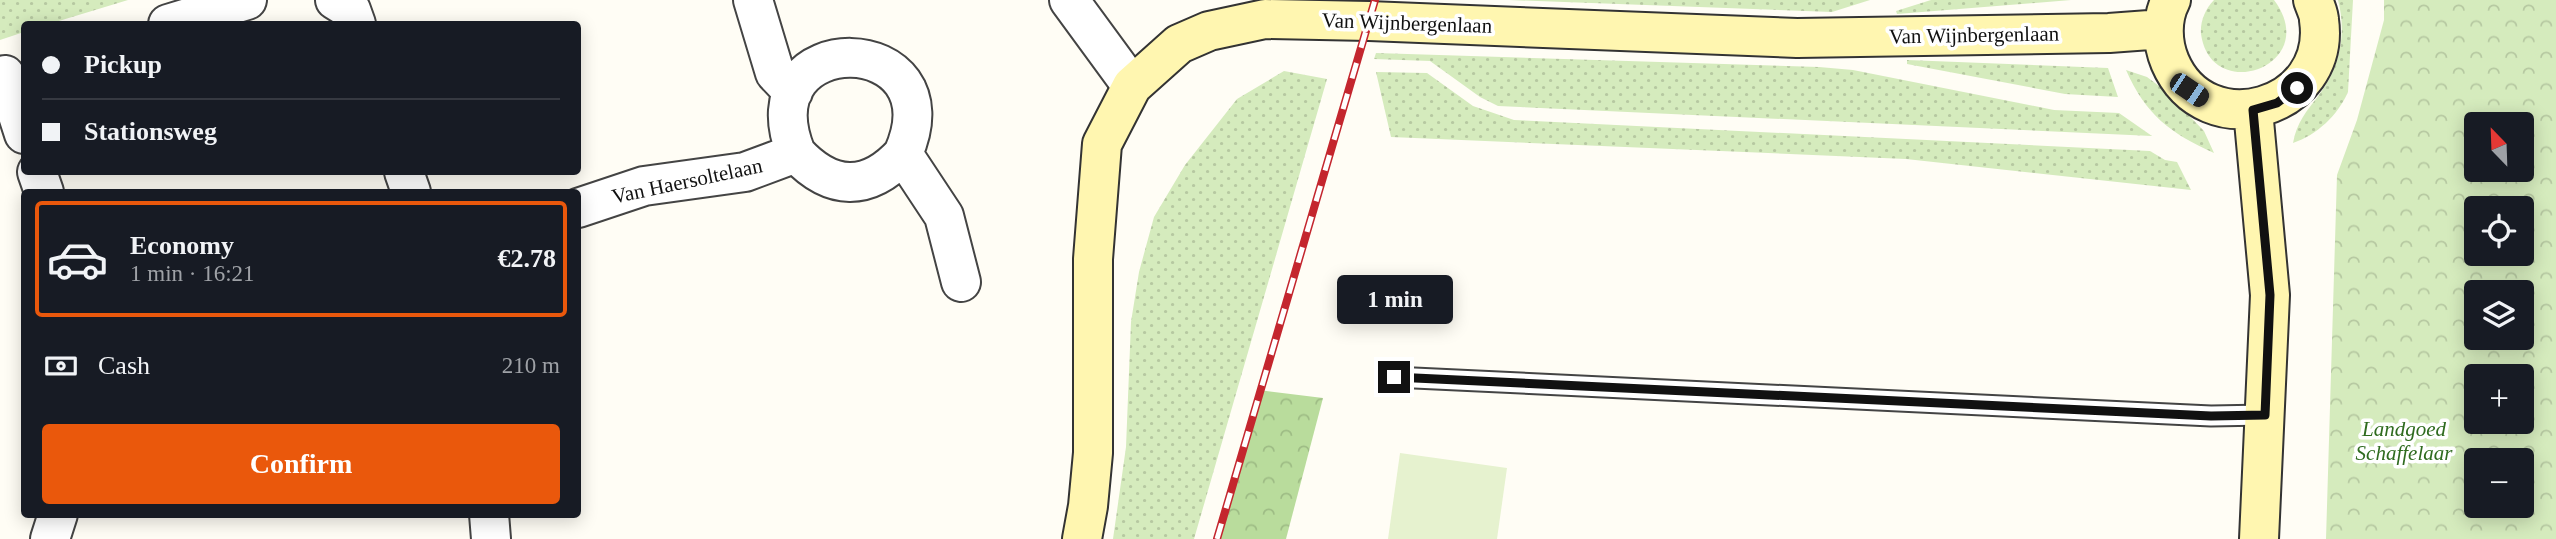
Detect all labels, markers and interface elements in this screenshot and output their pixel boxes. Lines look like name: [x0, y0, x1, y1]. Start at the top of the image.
street label: Van Wijnbergenlaan: [1321, 8, 1493, 38]
street label: Van Wijnbergenlaan: [1889, 22, 2060, 48]
text: Pickup: [84, 50, 162, 79]
car: [2166, 70, 2213, 110]
route start: [2281, 72, 2313, 104]
north arrow: [2464, 112, 2534, 182]
map controls: [2464, 112, 2534, 518]
text: Stationsweg: [84, 117, 217, 146]
street label: Van Haersoltelaan: [610, 153, 765, 209]
button: locate: [2464, 196, 2534, 266]
icon: car: [46, 228, 109, 291]
text: Economy: [130, 231, 234, 260]
text: €2.78: [498, 244, 556, 273]
text: 1 min · 16:21: [130, 261, 255, 286]
callout: 1 min: [1336, 276, 1452, 324]
button: layers: [2464, 280, 2534, 350]
text: 1 min: [1367, 287, 1423, 312]
icon: cash: [42, 347, 80, 385]
text: Cash: [98, 351, 150, 380]
text: 210 m: [502, 353, 560, 378]
route end: [1378, 361, 1410, 393]
button: +: [2464, 364, 2534, 434]
park label: Landgoed Schaffelaar: [2356, 417, 2453, 465]
button: Confirm: [42, 424, 560, 504]
button: −: [2464, 448, 2534, 518]

